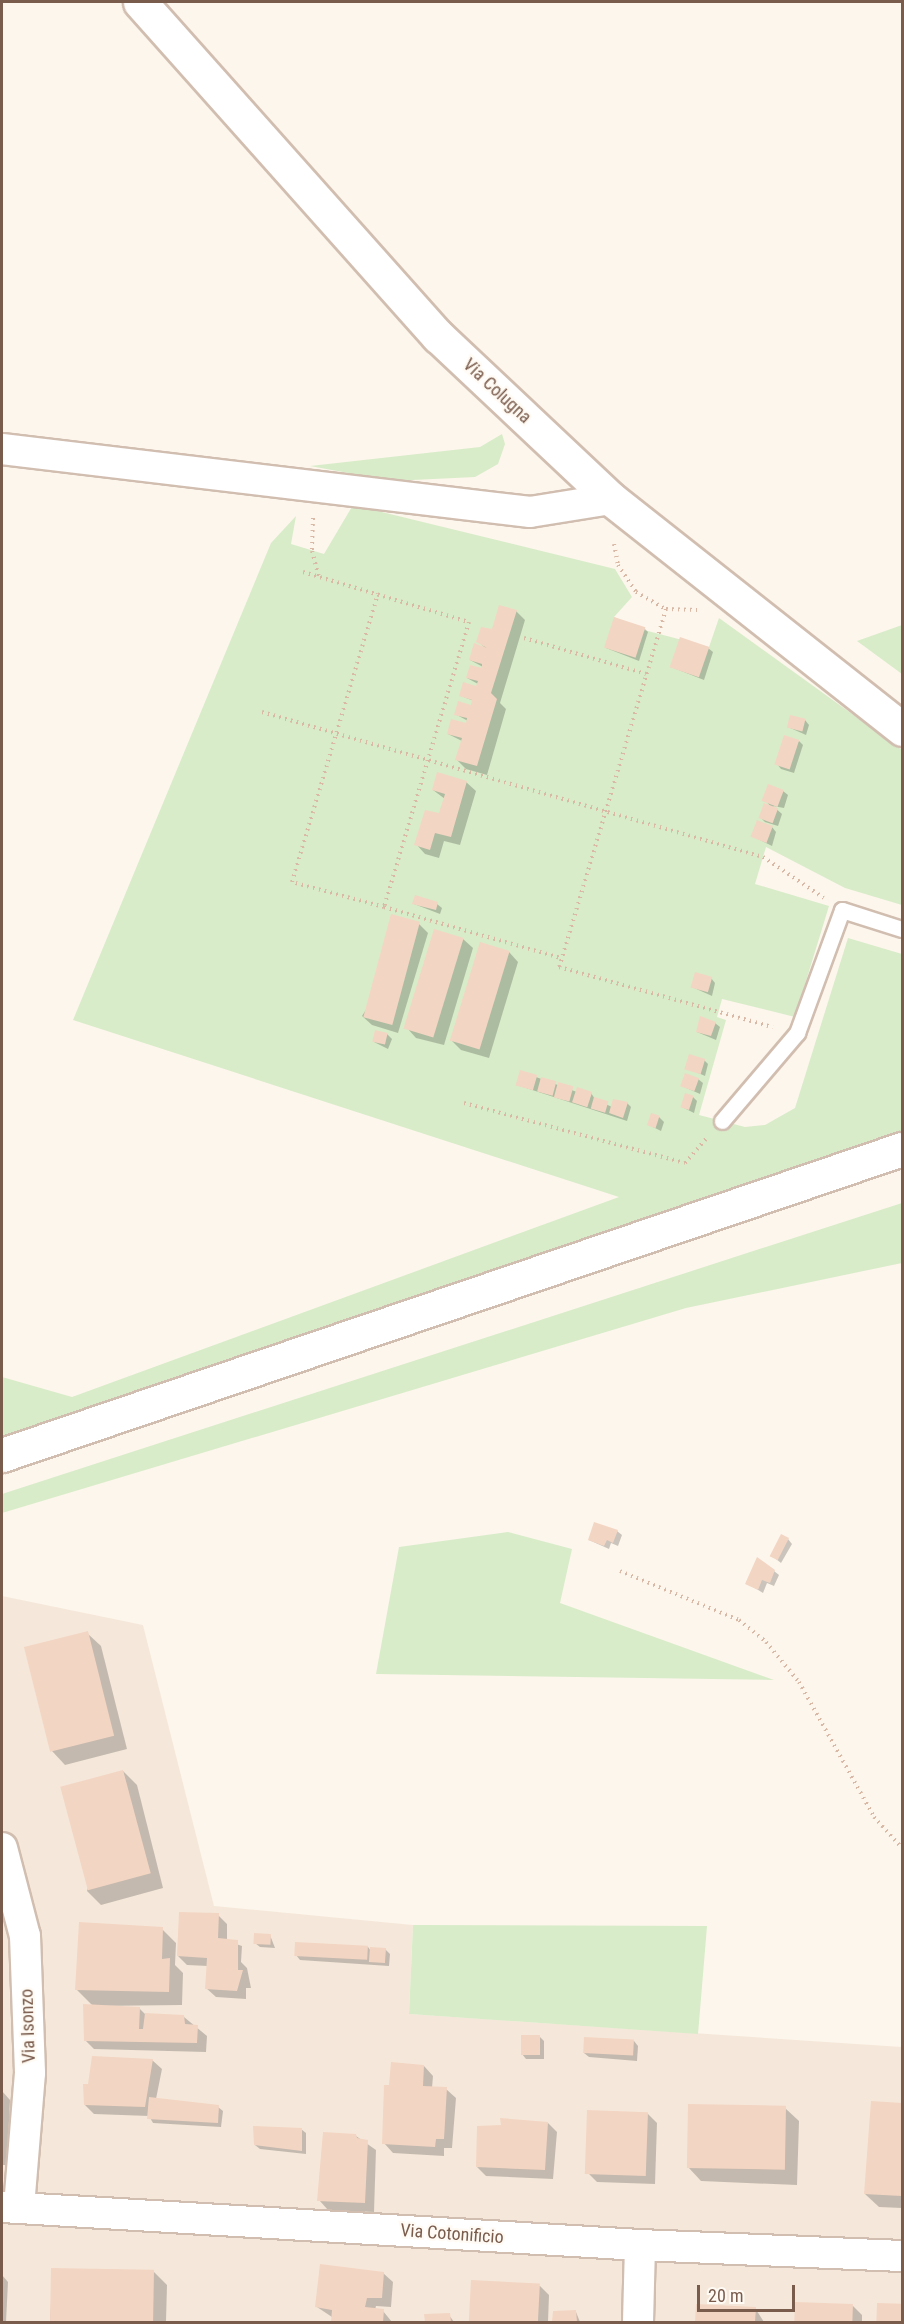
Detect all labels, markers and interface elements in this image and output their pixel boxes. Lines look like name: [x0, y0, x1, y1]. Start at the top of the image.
street label: Via Colugna: [458, 354, 536, 428]
street label: Via Isonzo: [16, 1989, 40, 2063]
street label: Via Cotonificio: [400, 2220, 504, 2248]
scale bar: [700, 2273, 798, 2311]
text: 20 m: [708, 2285, 743, 2306]

